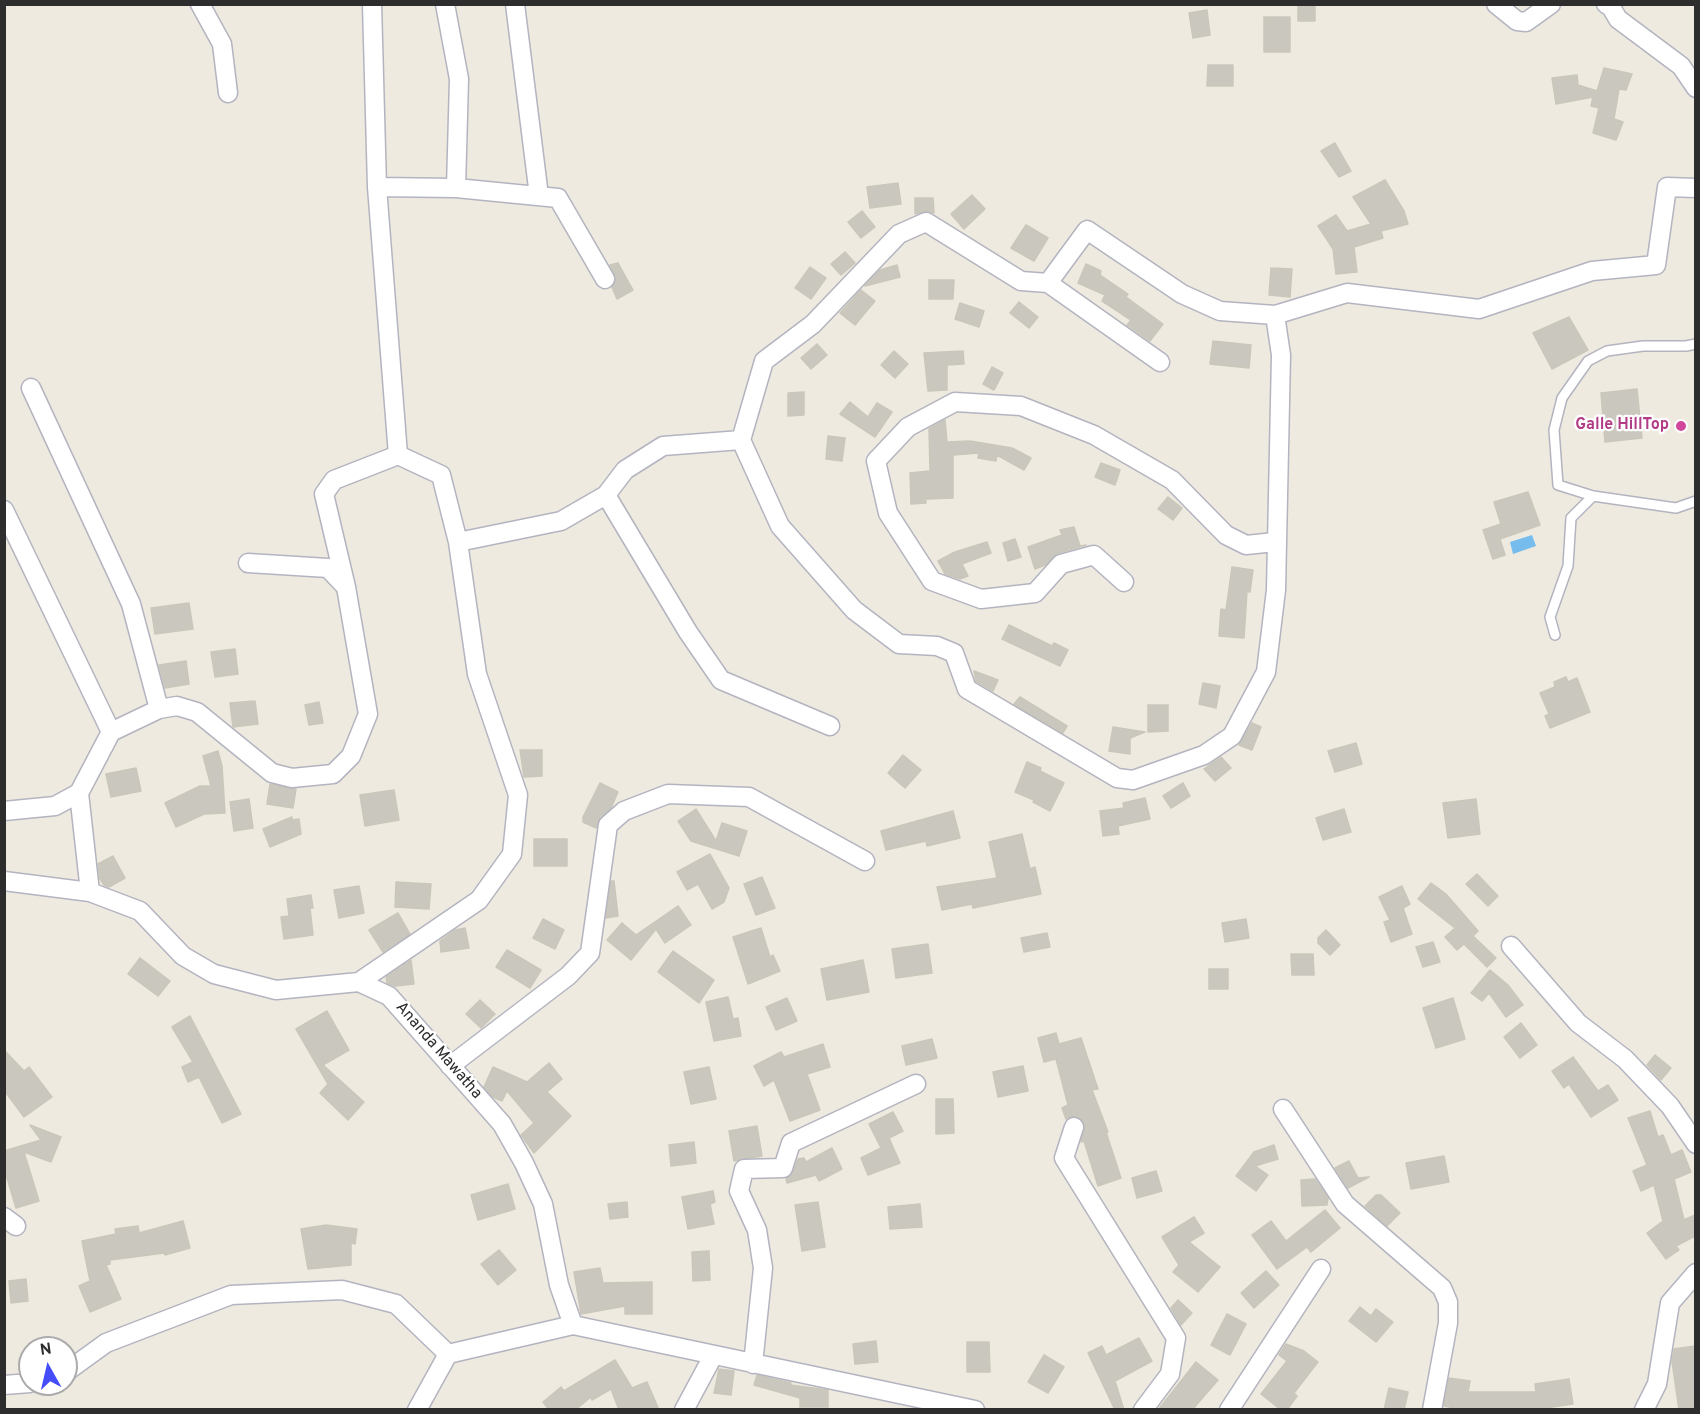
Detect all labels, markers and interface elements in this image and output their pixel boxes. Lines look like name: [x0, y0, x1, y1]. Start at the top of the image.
place label: Galle HillTop: [1575, 416, 1669, 436]
marker: Galle HillTop: [1674, 419, 1688, 433]
street label: Ananda Mawatha: [391, 999, 485, 1103]
north arrow: [18, 1336, 78, 1396]
text: N: [39, 1339, 53, 1361]

